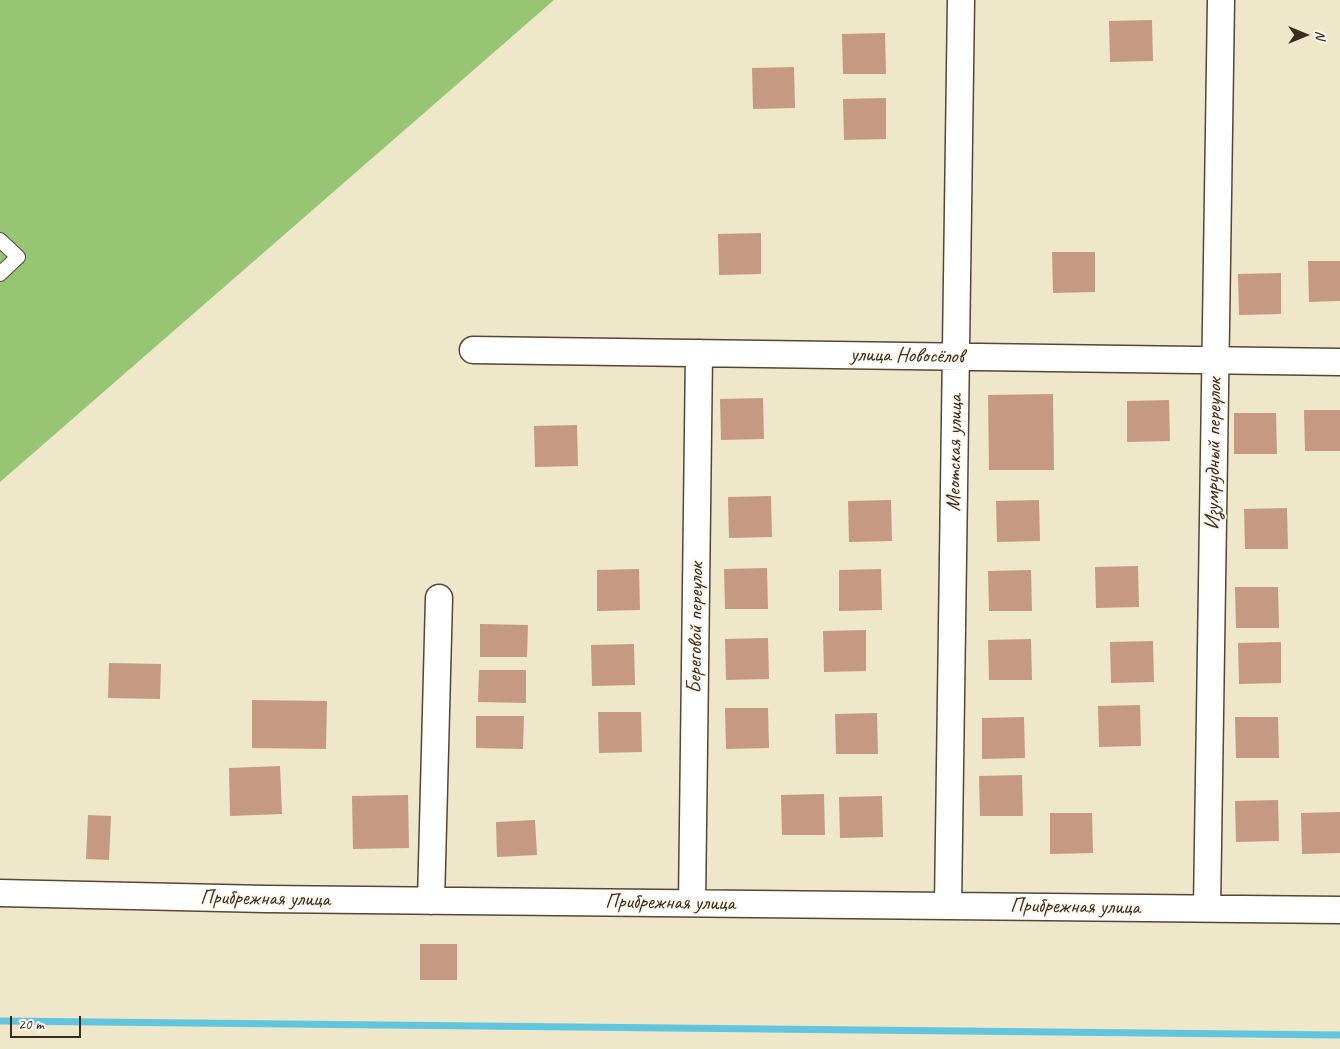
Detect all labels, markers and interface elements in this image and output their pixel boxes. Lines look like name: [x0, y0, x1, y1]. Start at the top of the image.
north arrow: [1280, 10, 1330, 60]
text: N: [1312, 31, 1329, 39]
street label: улица Новосёлов: [850, 342, 964, 370]
street label: Изумрудный переулок: [1200, 378, 1228, 530]
street label: Меотская улица: [941, 394, 969, 512]
street label: Береговой переулок: [682, 562, 710, 694]
street label: Прибрежная улица: [200, 885, 330, 913]
street label: Прибрежная улица: [605, 889, 735, 917]
street label: Прибрежная улица: [1010, 893, 1140, 921]
scale bar: [12, 1006, 84, 1038]
text: 20 m: [18, 1015, 44, 1034]

